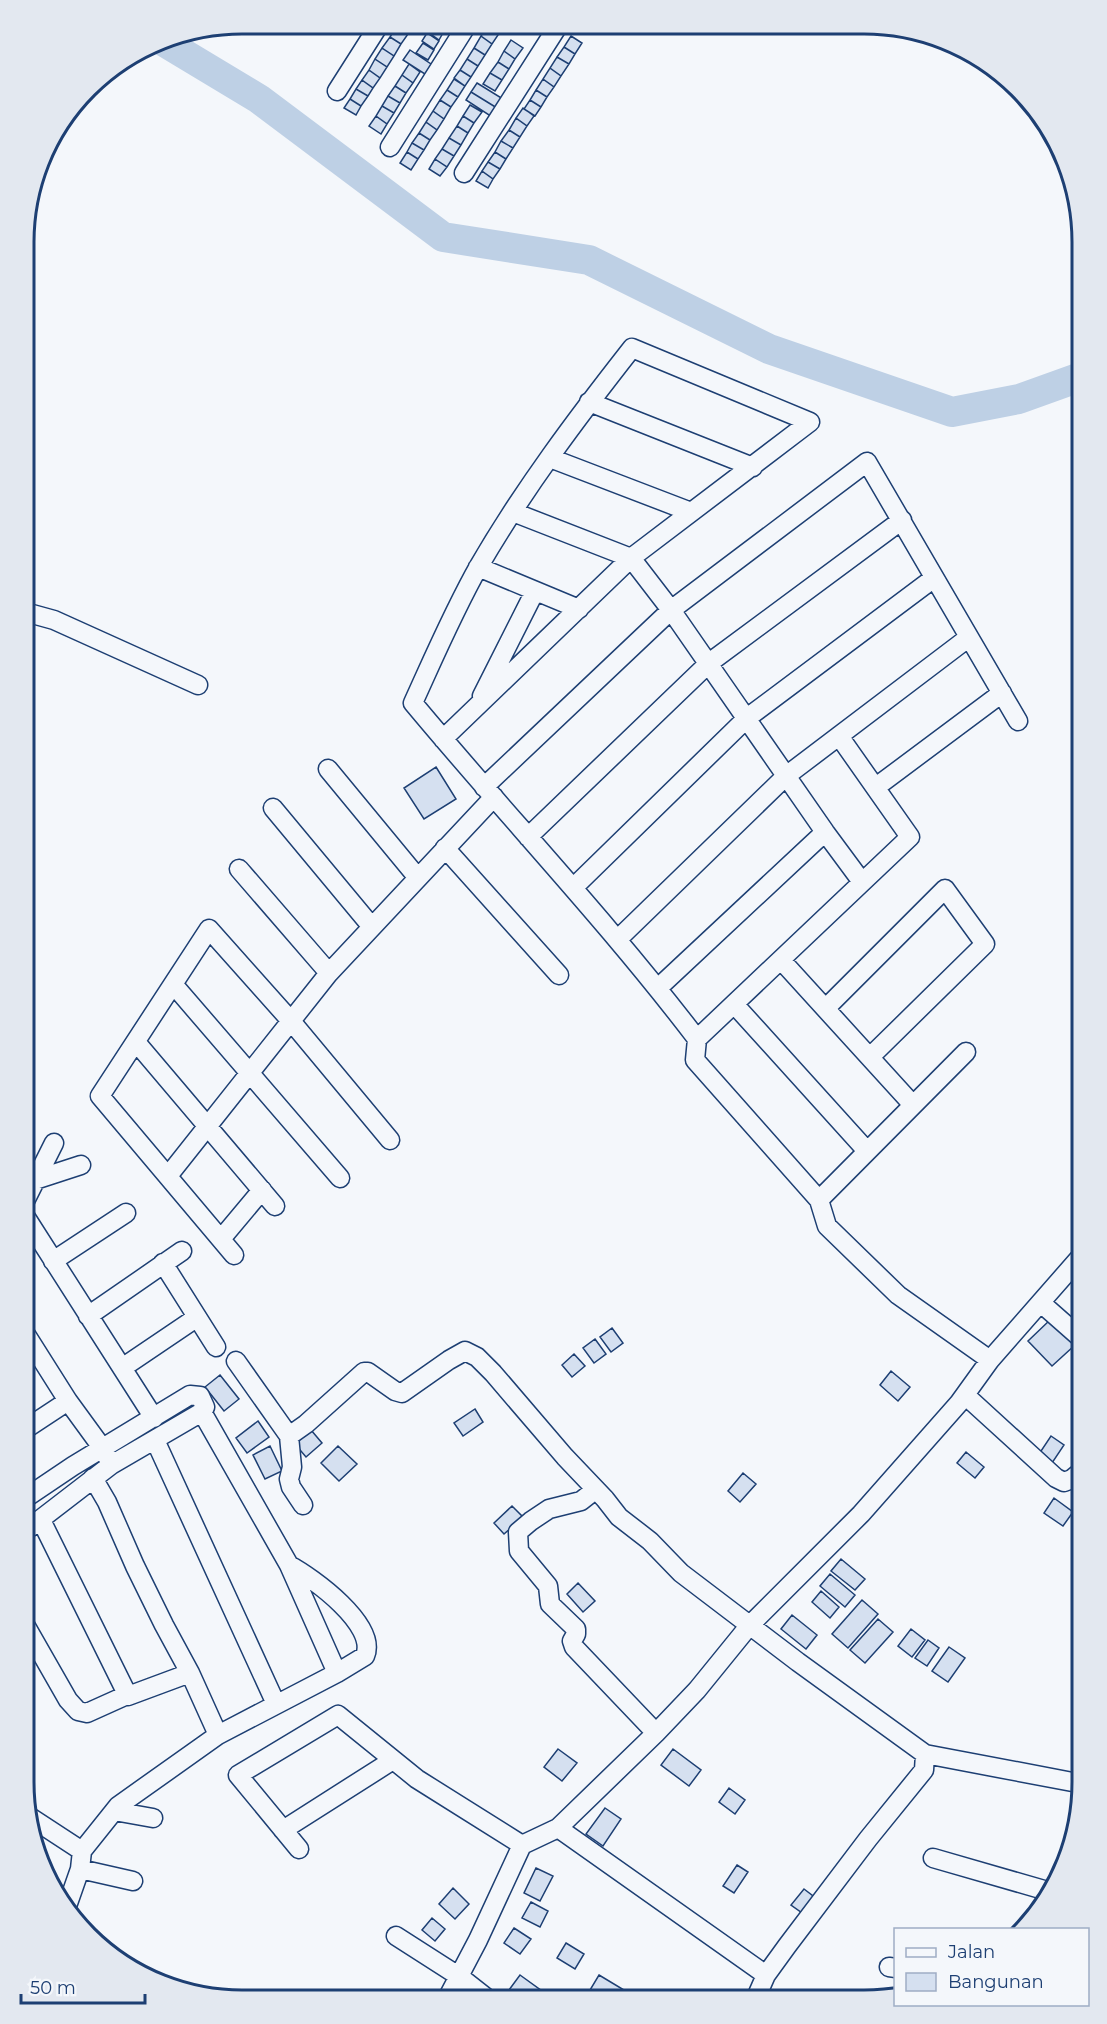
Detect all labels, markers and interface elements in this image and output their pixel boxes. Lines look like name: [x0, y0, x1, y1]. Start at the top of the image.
legend: [894, 1928, 1089, 2006]
text: Jalan: [947, 1941, 995, 1963]
scale bar: [21, 1967, 146, 2005]
text: Bangunan: [948, 1971, 1044, 1993]
text: 50 m: [30, 1977, 76, 1999]

